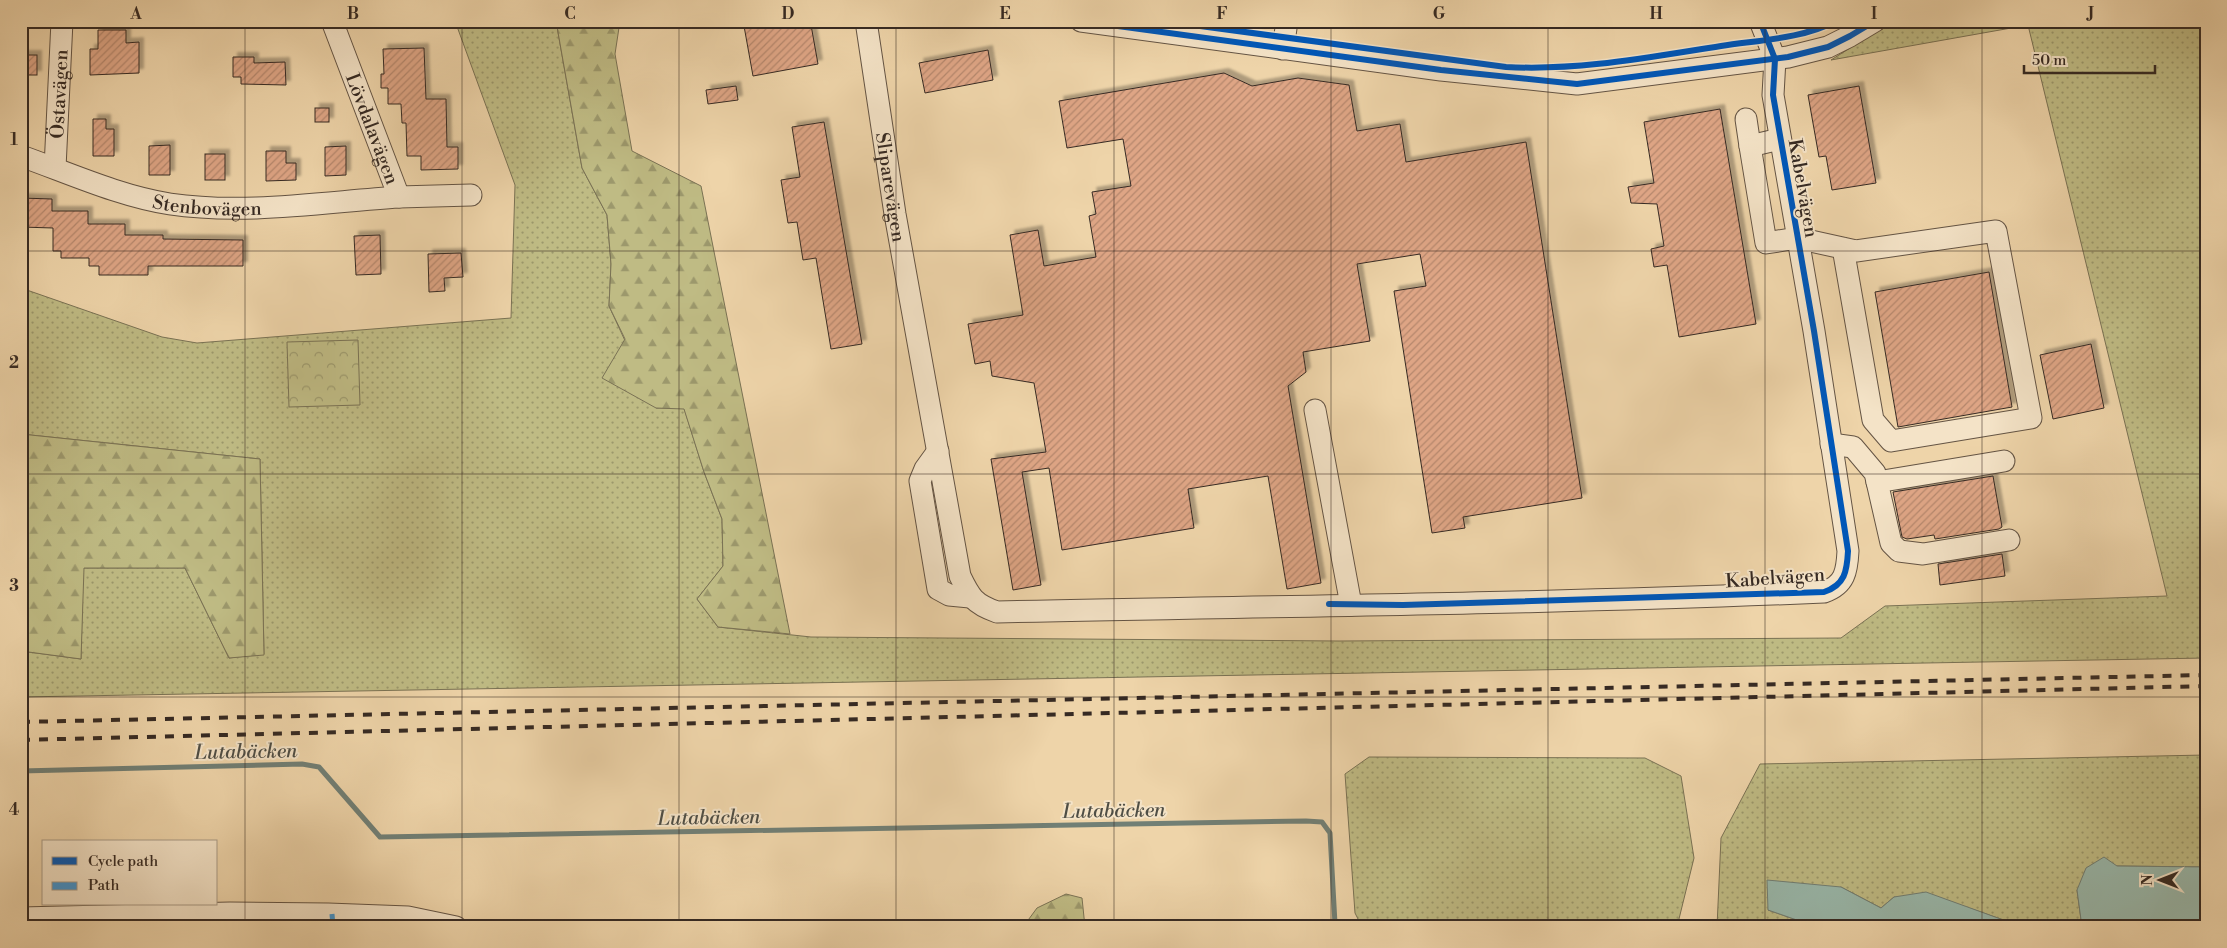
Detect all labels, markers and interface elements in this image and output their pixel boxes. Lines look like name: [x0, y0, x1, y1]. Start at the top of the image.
text: A: [129, 4, 142, 24]
text: B: [347, 4, 359, 24]
text: C: [564, 4, 576, 24]
text: D: [782, 4, 795, 24]
text: E: [999, 4, 1011, 24]
text: F: [1216, 4, 1228, 24]
text: G: [1433, 4, 1446, 24]
text: H: [1649, 4, 1663, 24]
text: I: [1871, 4, 1877, 24]
text: J: [2086, 4, 2094, 24]
scale bar: [2024, 42, 2156, 74]
street label: Östavägen: [44, 49, 74, 139]
text: 50 m: [2032, 51, 2066, 70]
street label: Lövdalavägen: [340, 70, 404, 188]
text: 1: [10, 130, 18, 150]
street label: Sliparevägen: [870, 131, 911, 244]
street label: Kabelvägen: [1783, 137, 1824, 239]
street label: Stenbovägen: [150, 190, 262, 221]
text: 2: [9, 353, 19, 373]
street label: Kabelvägen: [1724, 563, 1826, 593]
text: 3: [9, 576, 19, 596]
water label: Lutabäcken: [193, 739, 298, 766]
water label: Lutabäcken: [1061, 798, 1166, 825]
text: 4: [9, 800, 20, 820]
water label: Lutabäcken: [656, 805, 761, 832]
legend: [42, 840, 218, 906]
text: Cycle path: [88, 852, 158, 871]
north arrow: [2134, 856, 2184, 906]
text: N: [2139, 874, 2157, 886]
text: Path: [88, 876, 120, 895]

